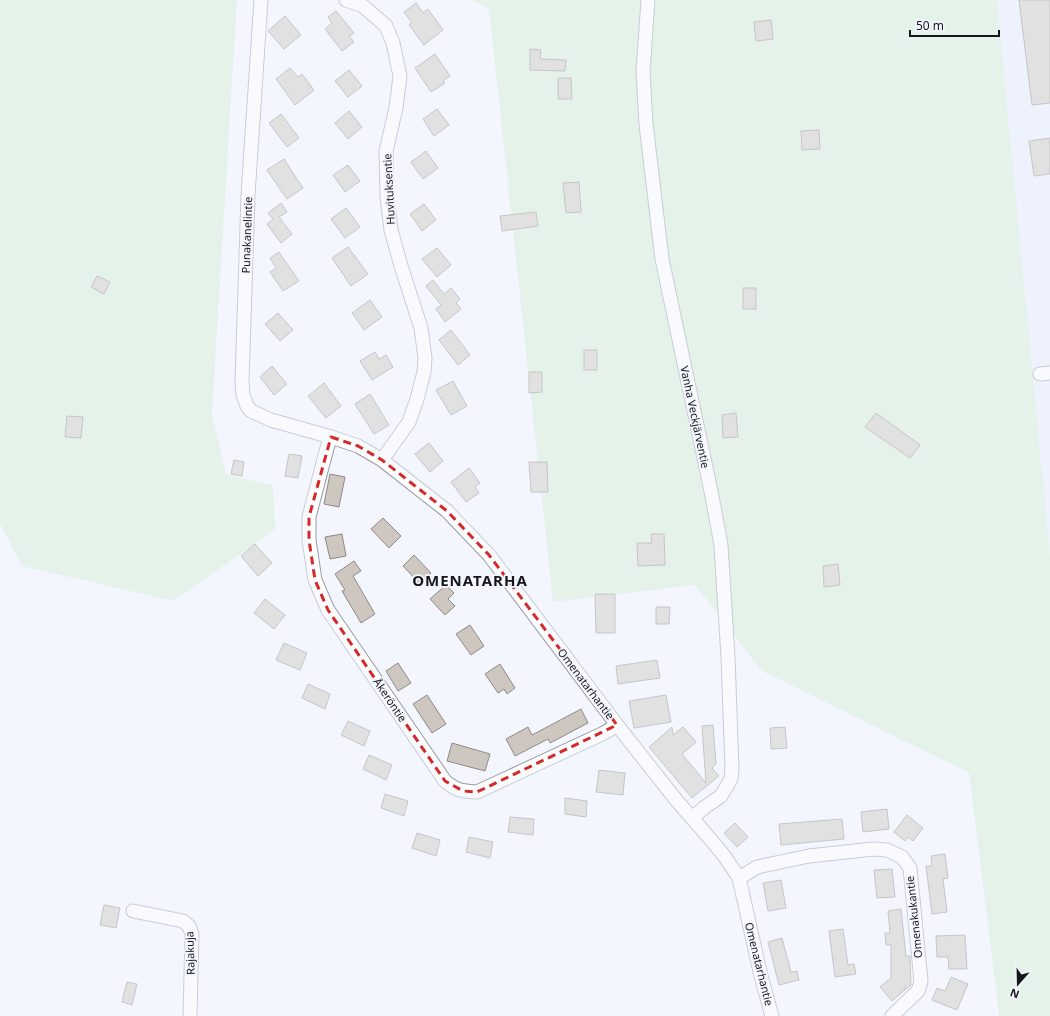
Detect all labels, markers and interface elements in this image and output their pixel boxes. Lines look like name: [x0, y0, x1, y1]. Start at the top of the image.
scale bar: [910, 12, 999, 38]
text: 50 m: [916, 17, 944, 34]
street label: Huvituksentie: [379, 153, 398, 225]
street label: Punakanelintie: [238, 196, 255, 274]
street label: Vanha Veckjärventie: [677, 364, 714, 469]
district label: OMENATARHA: [412, 570, 528, 590]
street label: Omenatarhantie: [555, 645, 618, 722]
street label: Åkeröntie: [370, 675, 411, 725]
street label: Omenakukantie: [902, 875, 925, 959]
street label: Omenatarhantie: [742, 921, 777, 1007]
street label: Rajakuja: [181, 931, 198, 975]
north arrow: [998, 964, 1038, 1004]
text: N: [1008, 985, 1021, 1002]

